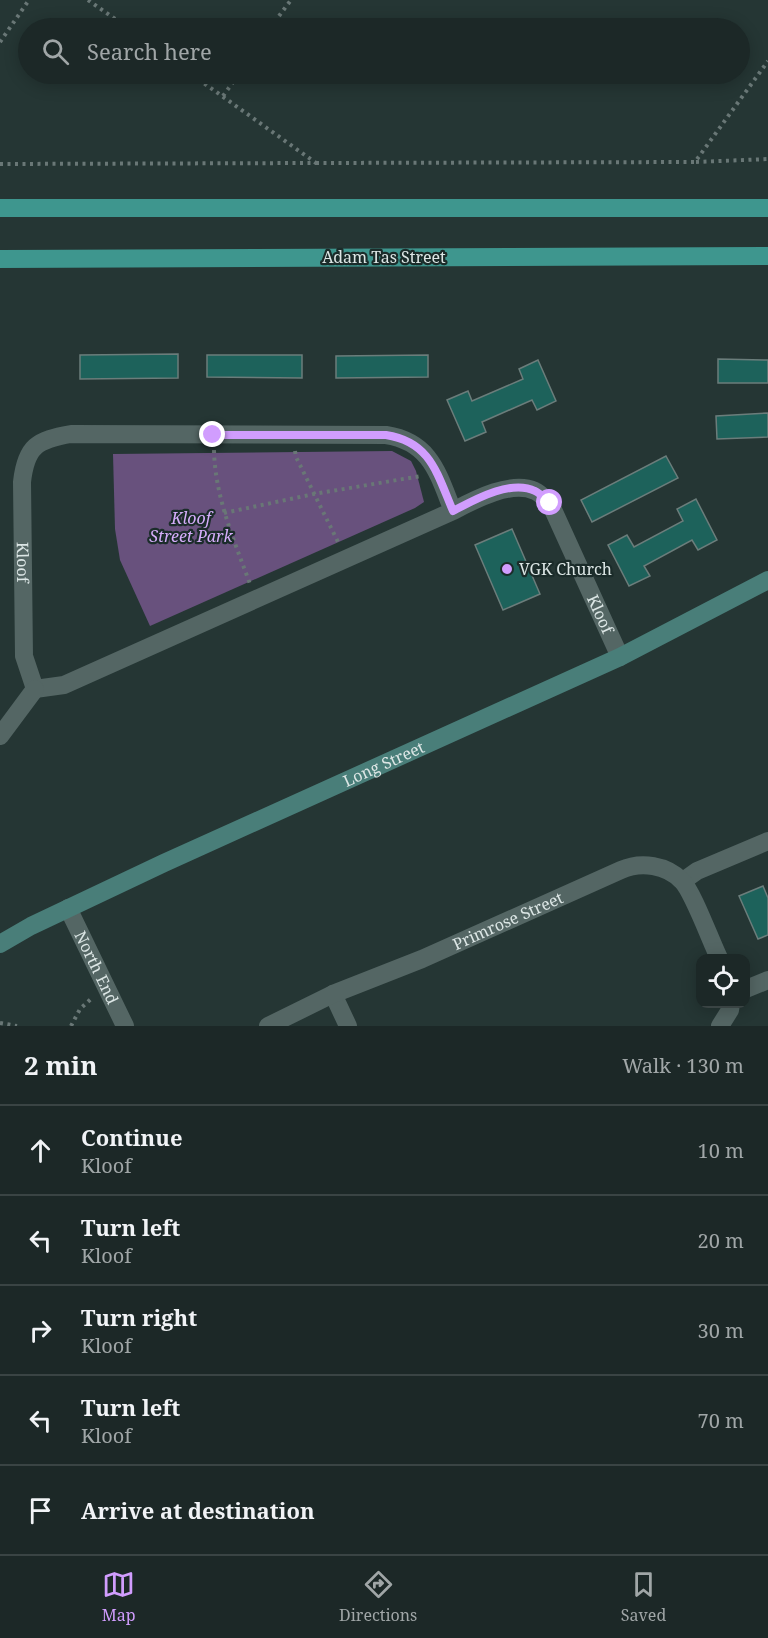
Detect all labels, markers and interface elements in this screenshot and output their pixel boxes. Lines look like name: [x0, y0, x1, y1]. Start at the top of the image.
search box: [18, 18, 750, 84]
icon: search: [39, 35, 72, 68]
text: Search here: [87, 36, 212, 66]
street label: Adam Tas Street: [322, 246, 446, 268]
route end: [199, 421, 225, 447]
route start: [536, 489, 562, 515]
park label: Kloof Street Park: [149, 507, 234, 547]
street label: Kloof: [12, 542, 34, 585]
place label: VGK Church: [519, 558, 612, 580]
marker: VGK Church: [500, 562, 514, 576]
street label: Kloof: [582, 591, 620, 639]
street label: Long Street: [339, 736, 428, 792]
street label: Primrose Street: [449, 886, 567, 955]
street label: North End: [70, 927, 124, 1008]
map controls: [696, 954, 750, 1008]
button: locate: [696, 954, 750, 1008]
text: 2 min: [24, 1047, 98, 1083]
text: Walk · 130 m: [622, 1052, 744, 1079]
text: Continue: [81, 1122, 183, 1152]
icon: ahead: [24, 1134, 57, 1167]
text: 10 m: [698, 1137, 744, 1164]
text: Kloof: [81, 1152, 132, 1179]
text: Turn left: [81, 1212, 180, 1242]
icon: left: [24, 1224, 57, 1257]
text: 20 m: [698, 1227, 744, 1254]
text: Kloof: [81, 1242, 132, 1269]
text: Turn right: [81, 1302, 197, 1332]
icon: right: [24, 1314, 57, 1347]
text: 30 m: [698, 1317, 744, 1344]
text: Kloof: [81, 1332, 132, 1359]
text: Turn left: [81, 1392, 180, 1422]
icon: left: [24, 1404, 57, 1437]
text: 70 m: [698, 1407, 744, 1434]
text: Kloof: [81, 1422, 132, 1449]
icon: arrive: [24, 1494, 57, 1527]
text: Arrive at destination: [81, 1495, 315, 1525]
tab: Map: [102, 1568, 136, 1626]
tab: Directions: [339, 1568, 417, 1626]
tab: Saved: [621, 1568, 666, 1626]

